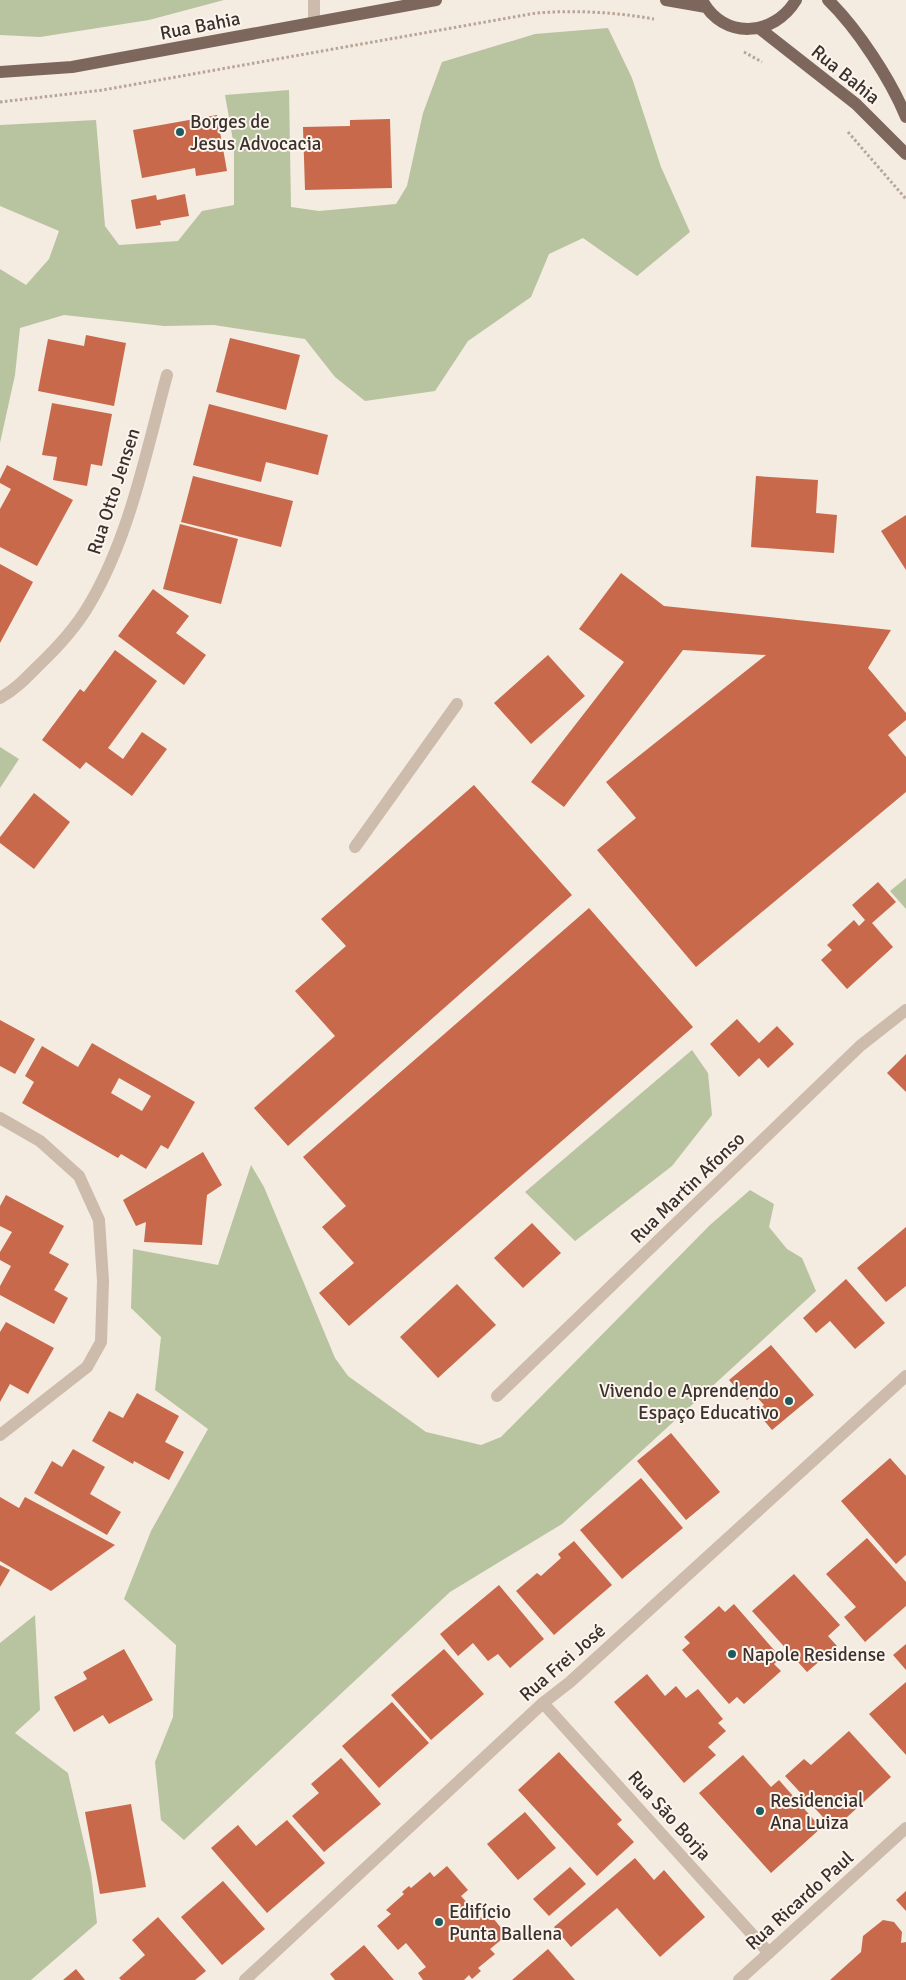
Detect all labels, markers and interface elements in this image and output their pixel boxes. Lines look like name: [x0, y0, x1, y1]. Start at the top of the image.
street label: Rua Bahia: [158, 6, 242, 46]
street label: Rua Bahia: [806, 40, 885, 110]
place label: Borges de Jesus Advocacia: [190, 110, 322, 156]
marker: Borges de Jesus Advocacia: [174, 126, 186, 138]
street label: Rua Otto Jensen: [82, 425, 146, 558]
street label: Rua Martin Afonso: [625, 1127, 750, 1248]
place label: Vivendo e Aprendendo Espaço Educativo: [599, 1379, 779, 1425]
marker: Vivendo e Aprendendo Espaço Educativo: [783, 1395, 795, 1407]
street label: Rua Frei José: [515, 1619, 611, 1707]
place label: Napole Residense: [742, 1643, 886, 1667]
marker: Napole Residense: [726, 1648, 738, 1660]
street label: Rua São Borja: [623, 1766, 716, 1866]
place label: Residencial Ana Luiza: [770, 1789, 864, 1835]
marker: Residencial Ana Luiza: [754, 1805, 766, 1817]
street label: Rua Ricardo Paul: [741, 1846, 859, 1956]
place label: Edifício Punta Ballena: [449, 1900, 562, 1946]
marker: Edifício Punta Ballena: [433, 1916, 445, 1928]

